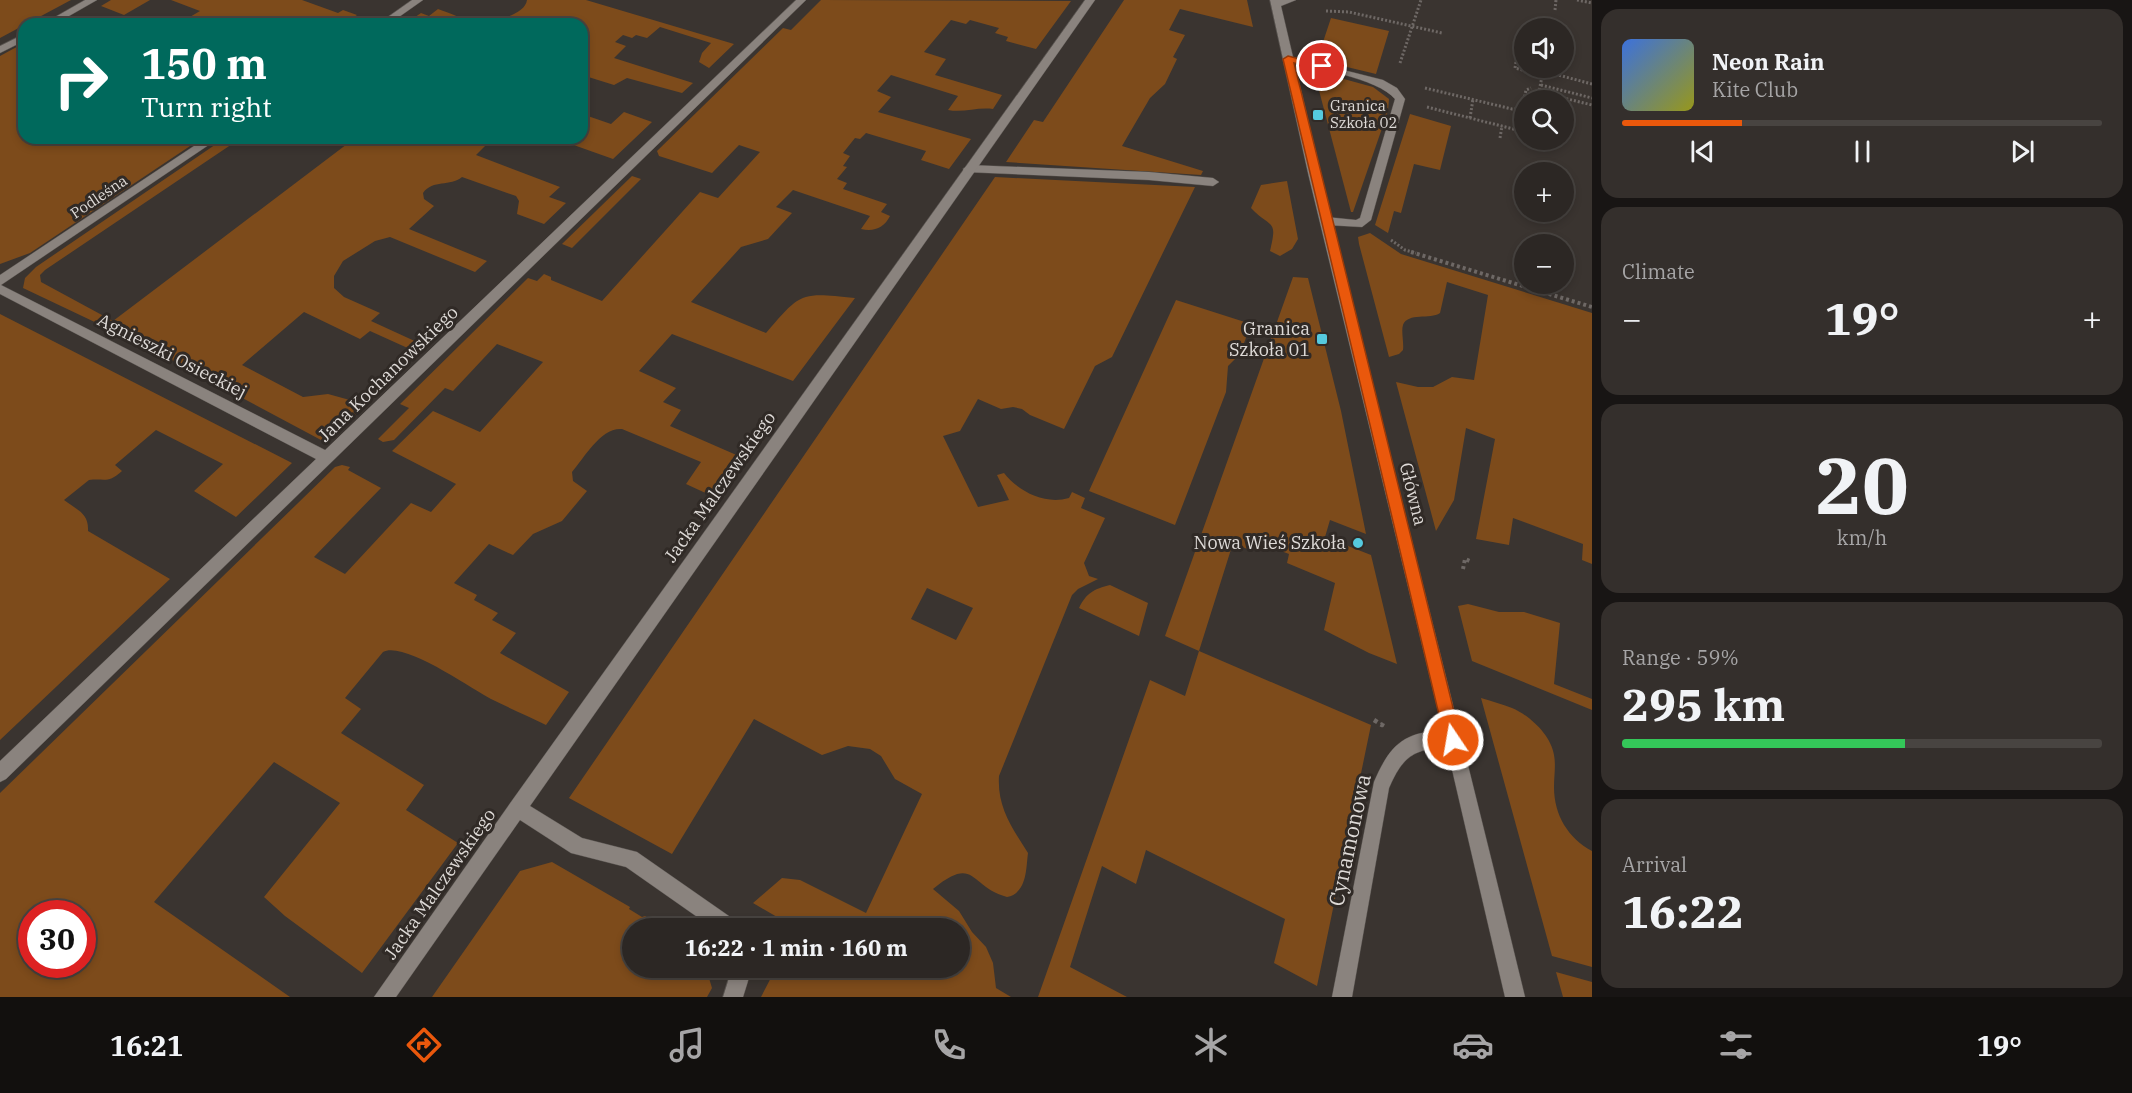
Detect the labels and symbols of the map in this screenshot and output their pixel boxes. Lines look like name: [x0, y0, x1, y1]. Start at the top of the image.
pin: [1296, 40, 1347, 91]
place label: Granica Szkoła 02: [1330, 96, 1398, 132]
marker: Granica Szkoła 02: [1311, 108, 1325, 122]
street label: Podleśna: [67, 171, 131, 222]
street label: Jana Kochanowskiego: [313, 301, 463, 447]
street label: Agnieszki Osieckiej: [94, 308, 251, 403]
place label: Granica Szkoła 01: [1229, 317, 1310, 361]
marker: Granica Szkoła 01: [1315, 332, 1329, 346]
street label: Jacka Malczewskiego: [659, 407, 780, 567]
street label: Główna: [1395, 460, 1432, 528]
place label: Nowa Wieś Szkoła: [1193, 531, 1346, 554]
marker: Nowa Wieś Szkoła: [1351, 536, 1365, 550]
position arrow: [1421, 708, 1485, 772]
street label: Cynamonowa: [1321, 771, 1377, 908]
street label: Jacka Malczewskiego: [379, 804, 500, 964]
speed limit sign: 30: [18, 900, 96, 978]

